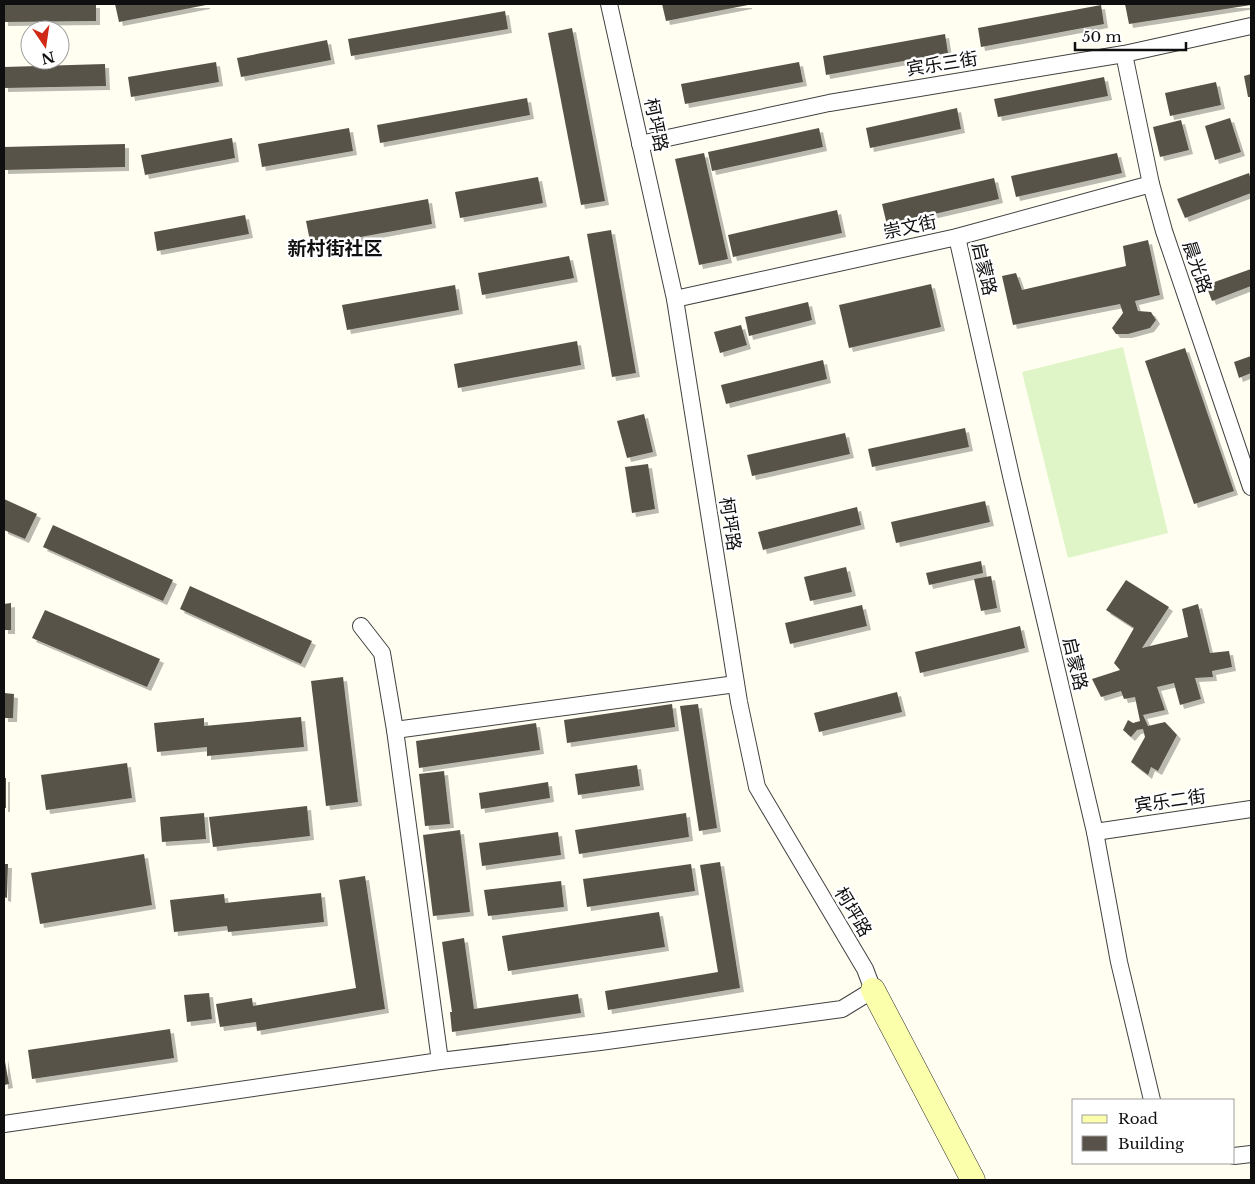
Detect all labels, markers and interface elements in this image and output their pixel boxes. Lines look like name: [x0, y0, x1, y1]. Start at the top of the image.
north arrow: [20, 20, 70, 70]
scale bar: [1075, 20, 1186, 52]
text: 50 m: [1082, 27, 1122, 46]
text: N: [39, 47, 56, 68]
street label: 宾乐三街: [905, 48, 979, 80]
street label: 柯坪路: [640, 96, 672, 154]
street label: 崇文街: [881, 211, 939, 243]
district label: 新村街社区: [287, 237, 383, 260]
street label: 晨光路: [1178, 238, 1216, 296]
street label: 启蒙路: [967, 240, 1001, 298]
street label: 柯坪路: [715, 496, 745, 552]
street label: 启蒙路: [1058, 635, 1092, 693]
street label: 宾乐二街: [1133, 785, 1207, 817]
street label: 柯坪路: [830, 883, 876, 941]
legend: [1072, 1099, 1235, 1164]
text: Road: [1118, 1109, 1158, 1128]
text: Building: [1118, 1134, 1185, 1153]

